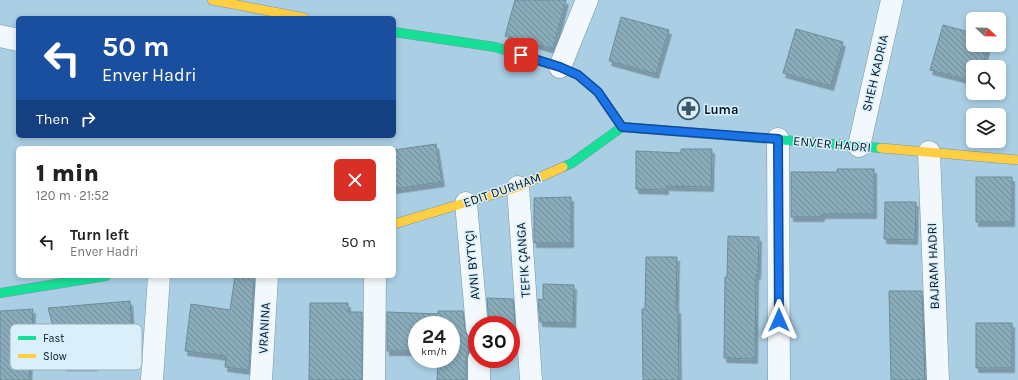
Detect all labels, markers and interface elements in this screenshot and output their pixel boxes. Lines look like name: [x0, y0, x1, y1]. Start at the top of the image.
north arrow: [966, 12, 1006, 52]
map controls: [966, 12, 1006, 148]
text: 50 m: [102, 30, 170, 63]
icon: left: [36, 32, 88, 84]
street label: SHEH KADRIA: [859, 32, 891, 113]
pin: [504, 38, 538, 72]
icon: arrive: [510, 44, 532, 66]
button: search: [966, 60, 1006, 100]
text: Enver Hadri: [102, 64, 197, 86]
pharmacy icon: Luma: [675, 96, 701, 122]
place label: Luma: [704, 102, 739, 117]
icon: right: [77, 108, 99, 130]
button: layers: [966, 108, 1006, 148]
text: Then: [36, 110, 69, 128]
street label: ENVER HADRI: [792, 133, 872, 155]
text: 1 min: [36, 159, 99, 187]
button: close: [334, 159, 376, 201]
street label: EDIT DURHAM: [461, 170, 543, 210]
text: 120 m · 21:52: [36, 188, 109, 203]
street label: TEFIK ÇANGA: [513, 221, 533, 298]
street label: BAJRAM HADRI: [924, 222, 942, 310]
text: Turn left: [70, 226, 129, 244]
street label: AVNI BYTYÇI: [461, 229, 483, 301]
icon: left: [36, 231, 58, 253]
text: 50 m: [341, 233, 376, 251]
text: Enver Hadri: [70, 244, 138, 259]
position arrow: [758, 299, 800, 341]
street label: VRANINA: [255, 301, 273, 354]
speed limit sign: 30: [468, 316, 520, 368]
legend: [10, 324, 142, 370]
text: 24: [422, 325, 446, 348]
text: Fast: [43, 332, 64, 345]
text: km/h: [421, 346, 447, 358]
text: Slow: [43, 350, 67, 363]

